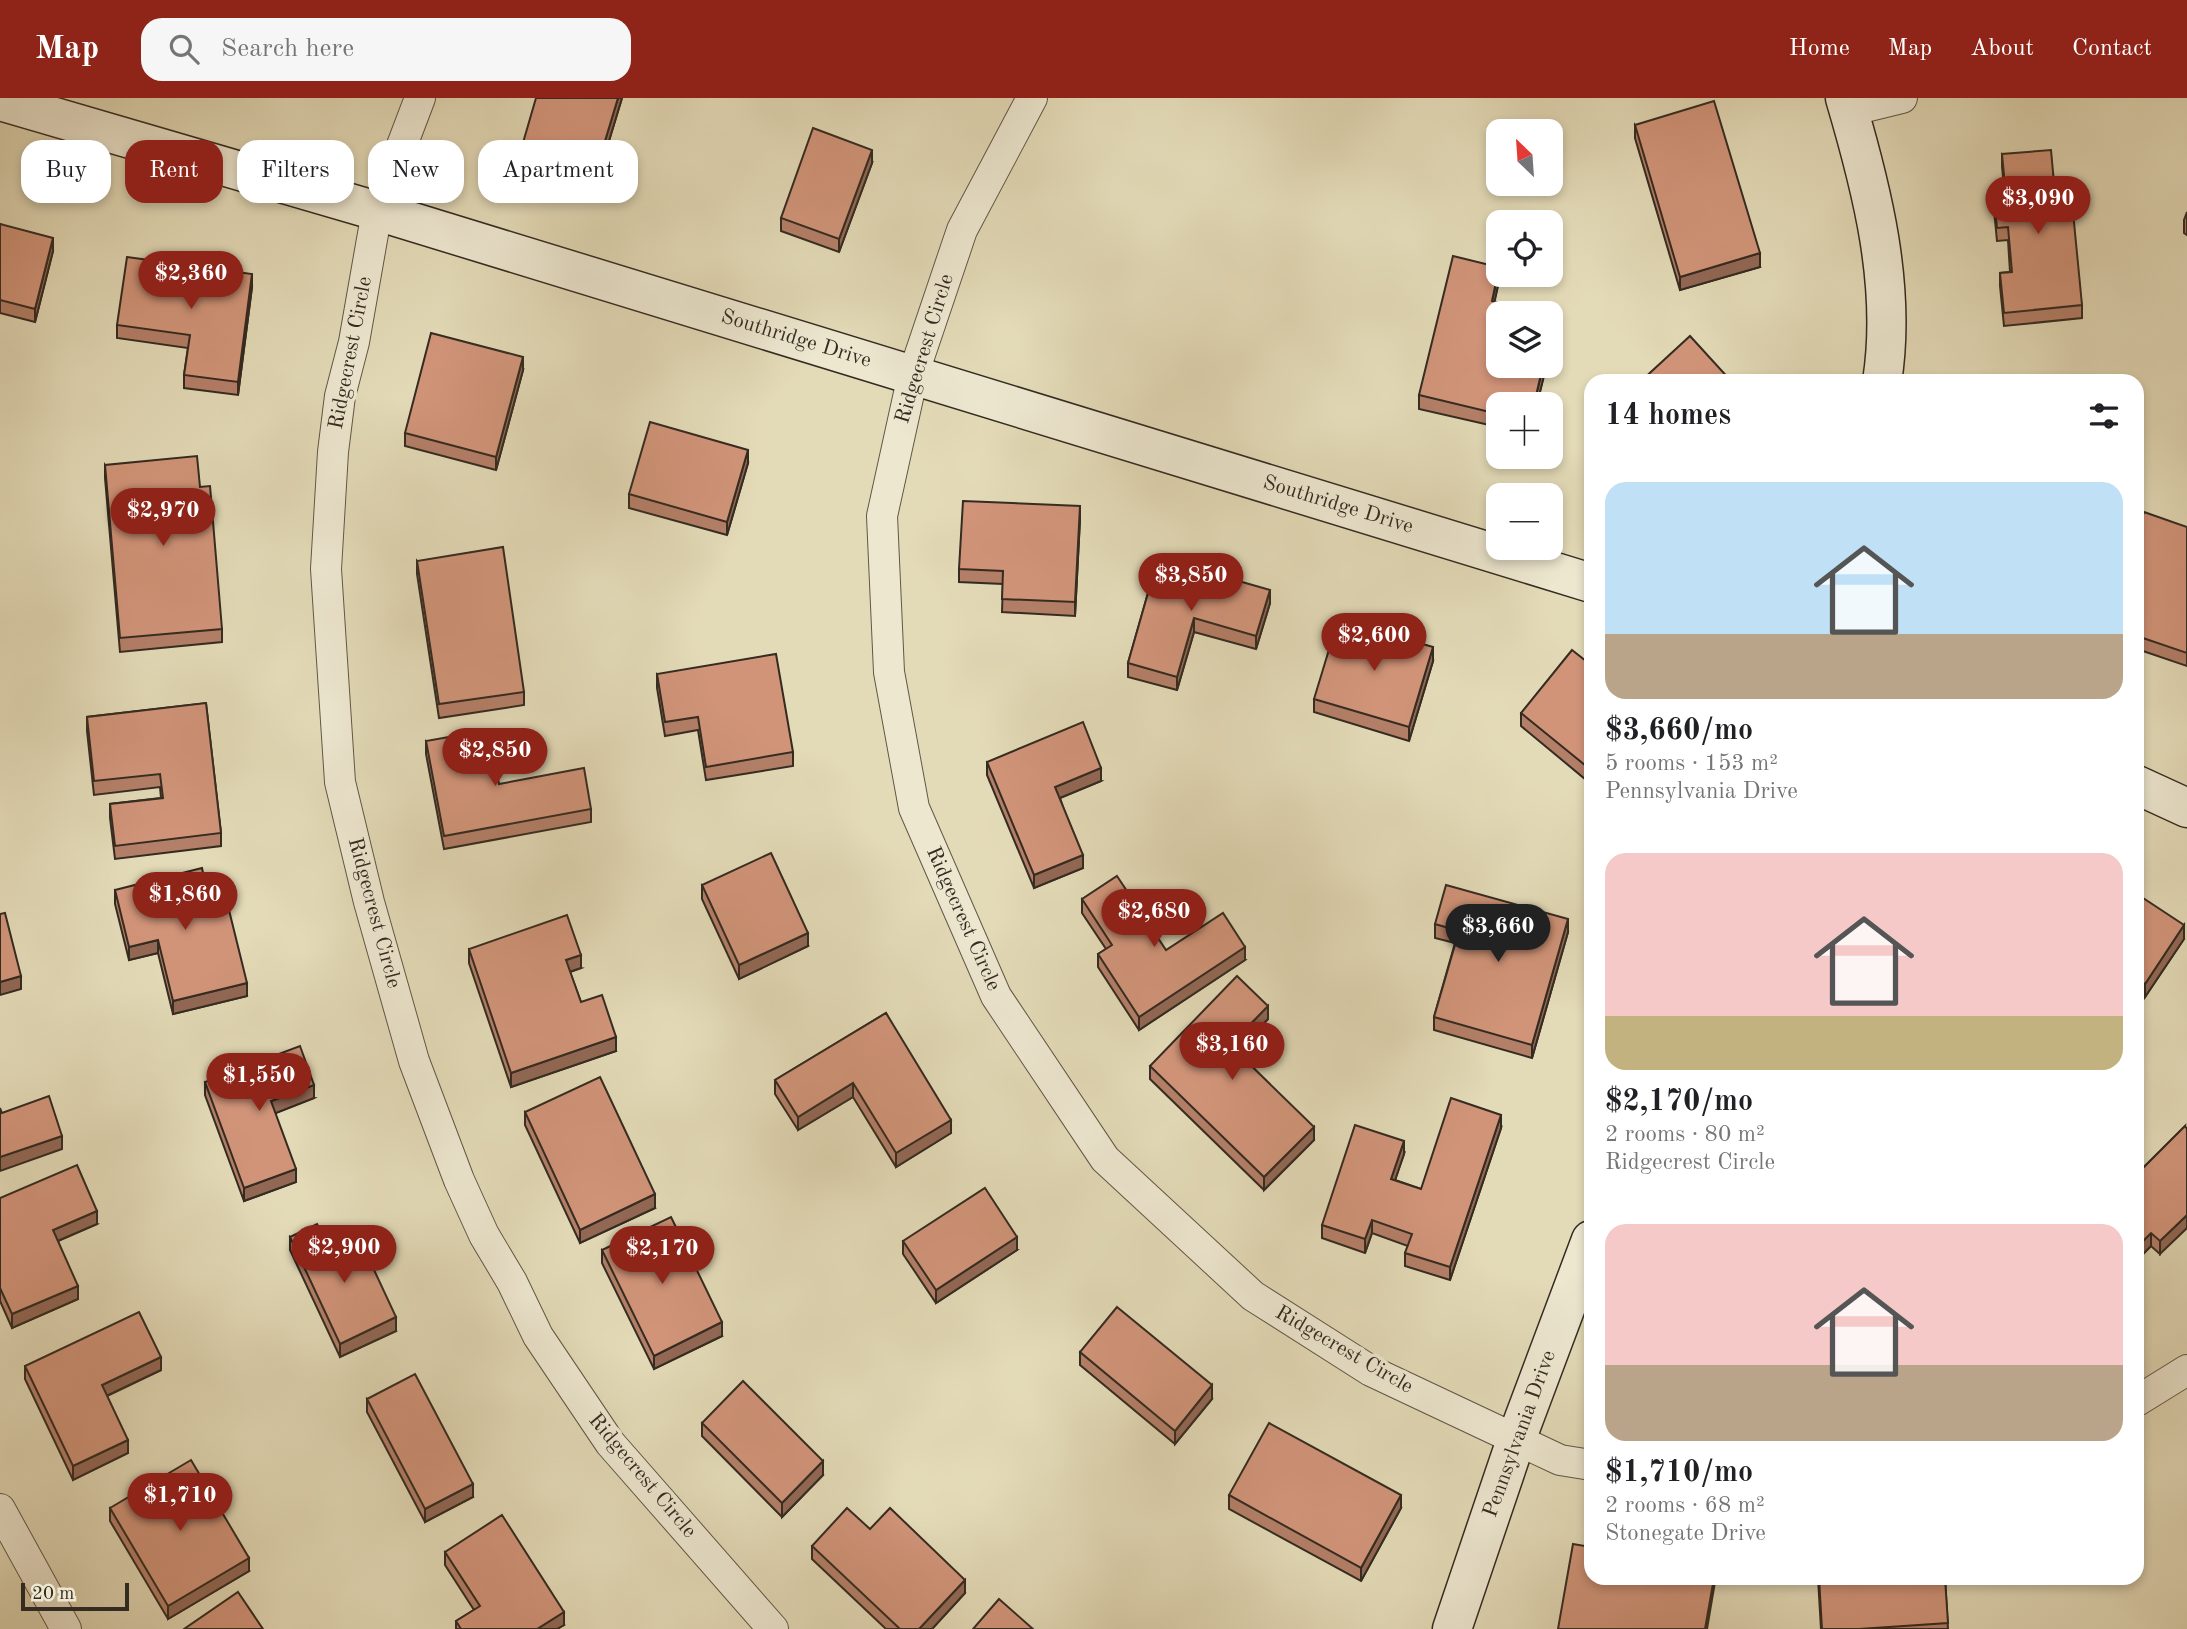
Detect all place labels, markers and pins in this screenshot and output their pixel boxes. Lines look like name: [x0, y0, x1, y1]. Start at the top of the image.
pin: $3,090: [1981, 176, 2095, 236]
pin: $2,360: [134, 252, 248, 311]
pin: $2,970: [106, 489, 220, 548]
pin: $3,850: [1134, 554, 1248, 613]
pin: $2,600: [1317, 614, 1431, 673]
pin: $2,850: [438, 728, 552, 788]
pin: $1,860: [128, 872, 242, 932]
pin: $2,680: [1097, 890, 1211, 949]
pin: $3,660: [1441, 904, 1555, 964]
pin: $3,160: [1175, 1023, 1289, 1082]
pin: $1,550: [202, 1054, 316, 1113]
pin: $2,900: [287, 1226, 401, 1285]
pin: $2,170: [605, 1226, 719, 1286]
pin: $1,710: [123, 1474, 237, 1533]

